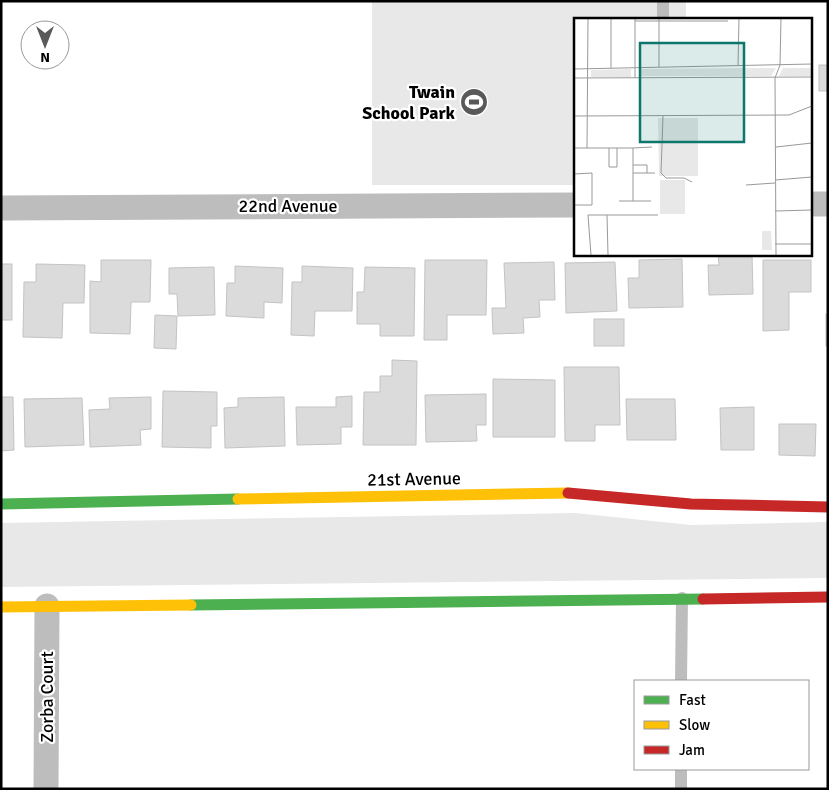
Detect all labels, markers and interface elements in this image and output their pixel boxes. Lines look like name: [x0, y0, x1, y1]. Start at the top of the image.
inset map: [574, 18, 812, 255]
north arrow: [20, 20, 70, 70]
text: N: [40, 49, 50, 66]
place label: Twain School Park: [362, 81, 456, 124]
sports icon: Twain School Park: [459, 87, 489, 117]
street label: 22nd Avenue: [238, 195, 338, 217]
street label: 21st Avenue: [367, 467, 461, 491]
street label: Zorba Court: [36, 651, 58, 743]
legend: [634, 680, 809, 770]
text: Fast: [679, 691, 706, 709]
text: Slow: [679, 716, 710, 734]
text: Jam: [679, 741, 705, 759]

